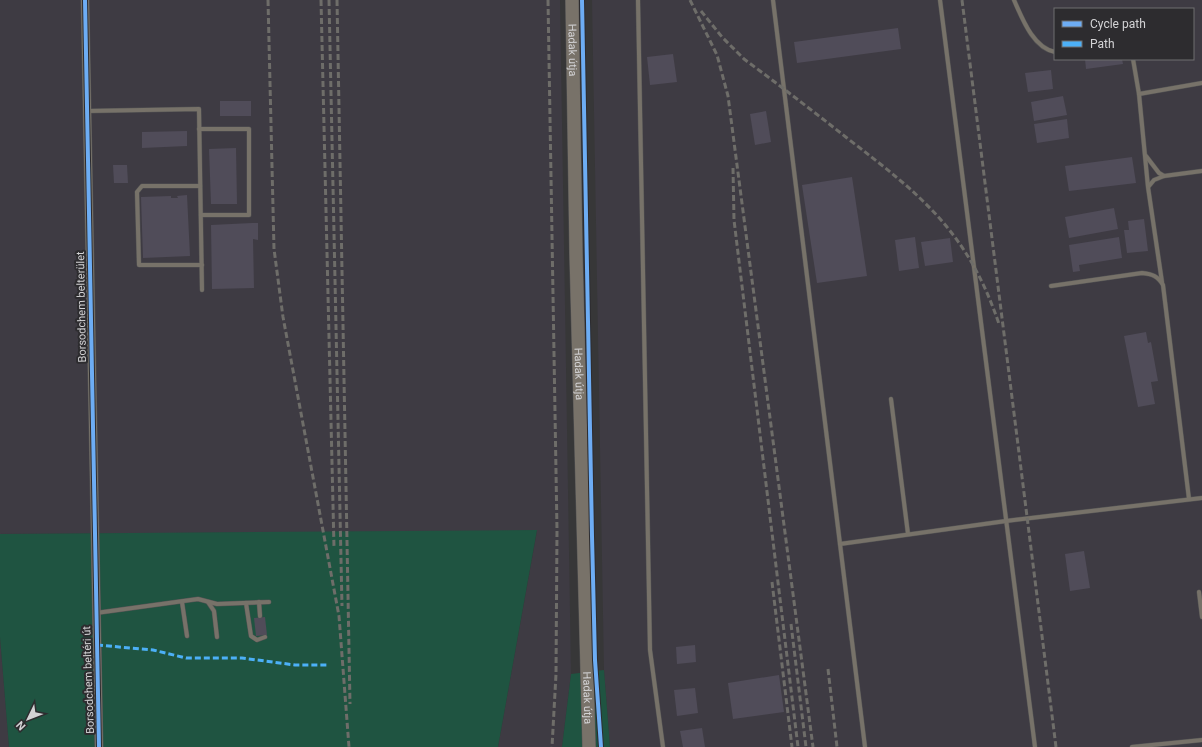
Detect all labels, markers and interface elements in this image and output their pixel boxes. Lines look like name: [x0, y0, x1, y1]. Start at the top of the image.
legend: [1054, 8, 1194, 60]
text: Cycle path: [1090, 17, 1146, 31]
street label: Hadak útja: [565, 24, 579, 76]
text: Path: [1090, 37, 1115, 51]
street label: Borsodchem belterület: [74, 251, 89, 363]
street label: Hadak útja: [571, 347, 586, 400]
street label: Borsodchem beltéri út: [80, 625, 97, 734]
street label: Hadak útja: [580, 671, 594, 724]
north arrow: [8, 699, 48, 739]
text: N: [13, 718, 28, 733]

